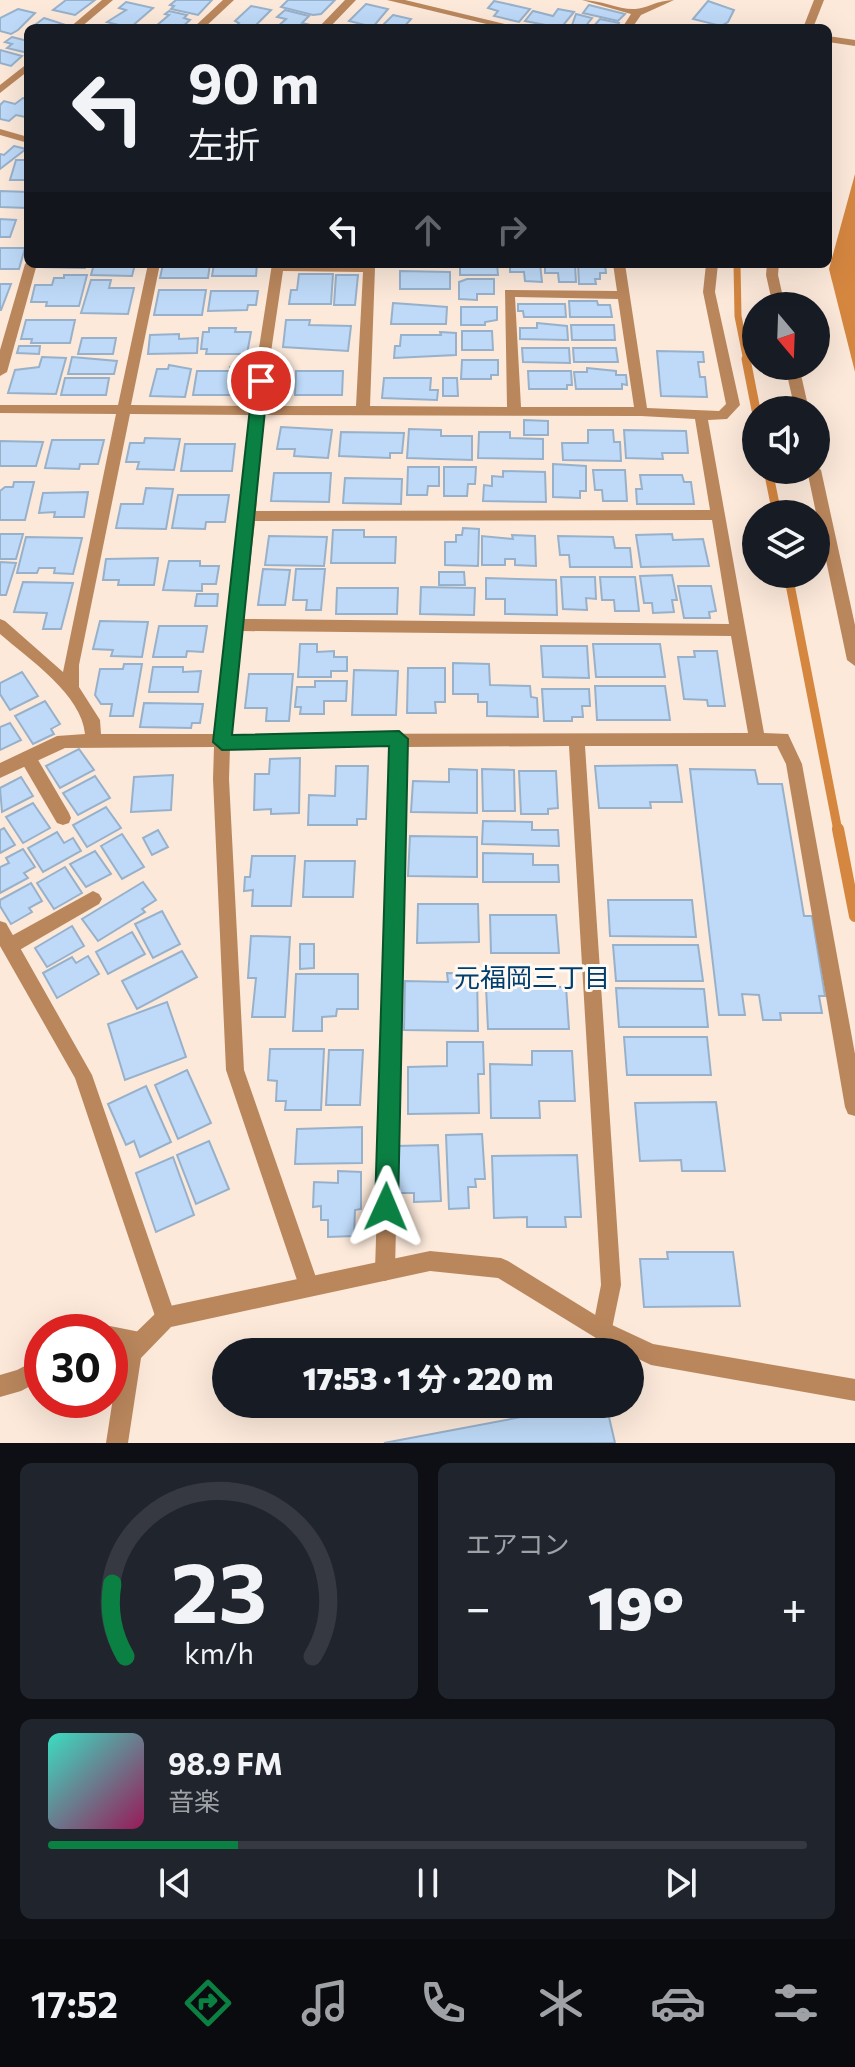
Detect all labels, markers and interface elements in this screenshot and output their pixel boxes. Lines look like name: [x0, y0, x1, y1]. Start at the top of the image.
text: 90 m: [188, 47, 319, 116]
icon: left: [56, 56, 160, 160]
text: 左折: [188, 121, 260, 165]
icon: left: [322, 208, 366, 252]
icon: ahead: [406, 208, 450, 252]
icon: right: [490, 208, 534, 252]
north arrow: [742, 292, 830, 380]
map controls: [742, 292, 830, 588]
pin: [227, 347, 295, 415]
icon: arrive: [239, 359, 283, 403]
button: sound: [742, 396, 830, 484]
button: layers: [742, 500, 830, 588]
district label: 元福岡三丁目: [454, 961, 610, 992]
position arrow: [344, 1165, 428, 1249]
speed limit sign: 30: [24, 1314, 128, 1418]
text: 17:53 · 1 分 · 220 m: [303, 1359, 553, 1396]
text: エアコン: [466, 1528, 570, 1559]
text: 23: [171, 1538, 267, 1640]
text: 19°: [588, 1569, 684, 1642]
text: −: [466, 1579, 491, 1633]
text: +: [781, 1579, 807, 1633]
text: km/h: [184, 1635, 254, 1670]
text: 98.9 FM: [168, 1744, 283, 1781]
text: 音楽: [168, 1785, 220, 1816]
icon: previous: [153, 1861, 197, 1905]
icon: pause: [406, 1861, 450, 1905]
icon: next: [659, 1861, 703, 1905]
icon: directions: [180, 1975, 236, 2031]
icon: music: [297, 1975, 353, 2031]
icon: phone: [415, 1975, 471, 2031]
icon: climate: [533, 1975, 589, 2031]
icon: car: [650, 1975, 706, 2031]
icon: filters: [768, 1975, 824, 2031]
text: 17:52: [31, 1981, 118, 2025]

